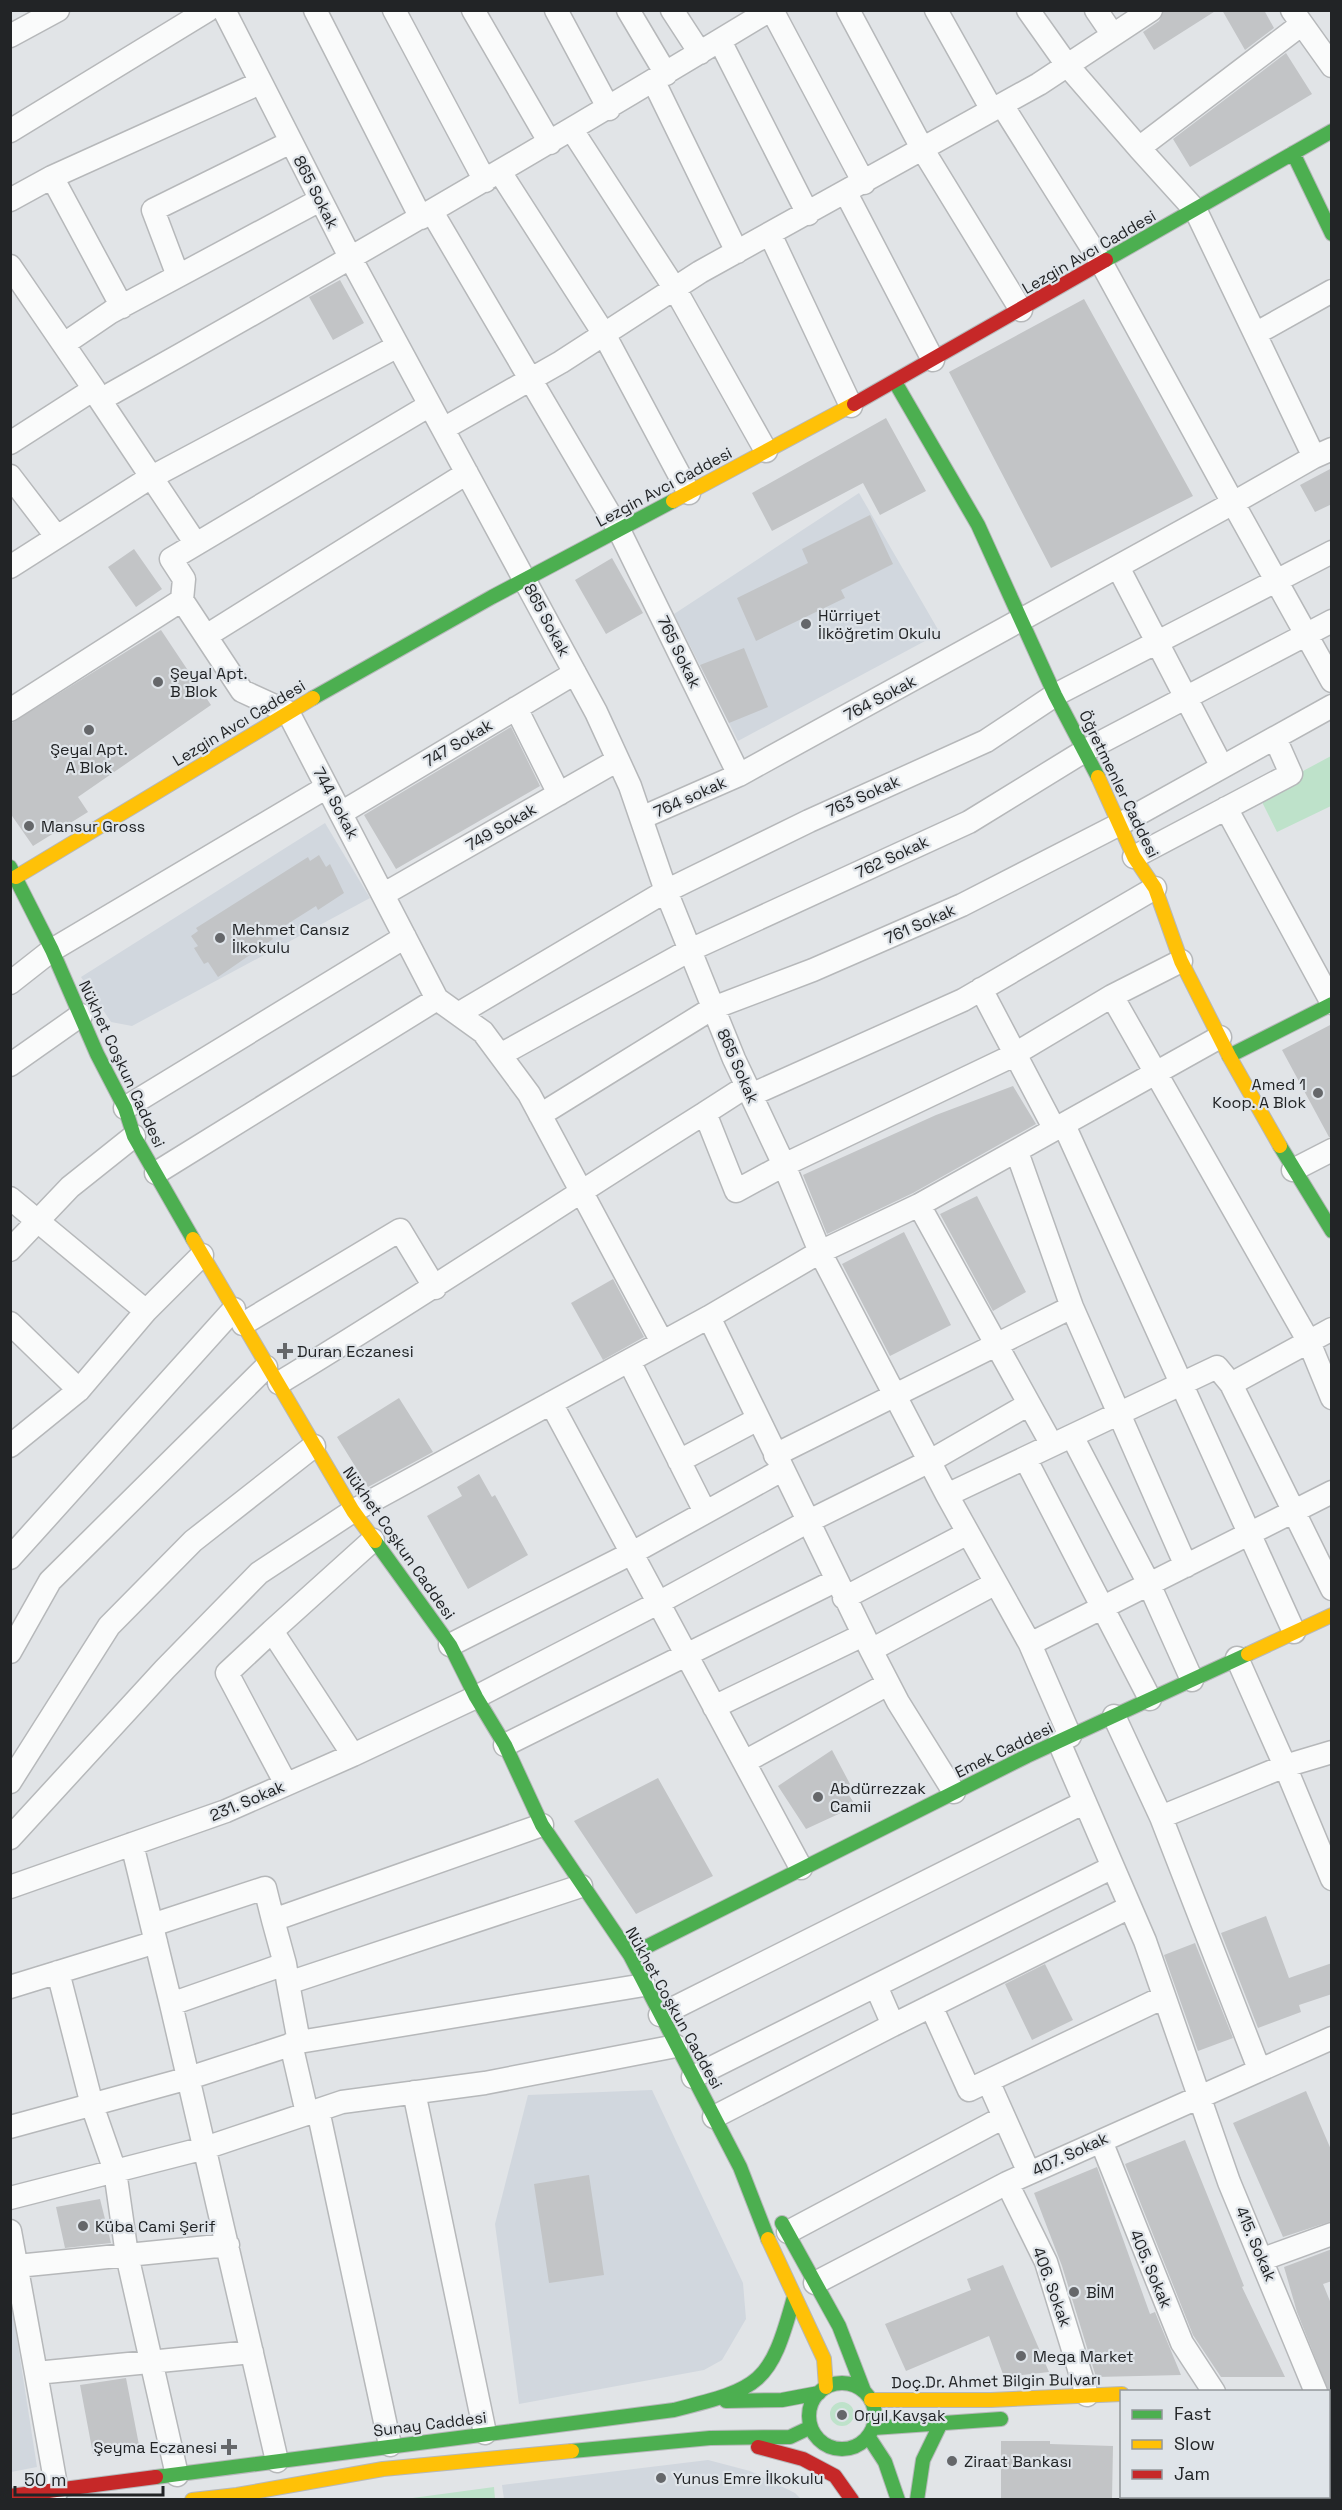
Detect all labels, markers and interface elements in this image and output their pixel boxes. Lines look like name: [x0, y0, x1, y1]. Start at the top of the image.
street label: 865 Sokak: [289, 152, 344, 232]
street label: Lezgin Avcı Caddesi: [1018, 205, 1160, 299]
street label: Lezgin Avcı Caddesi: [592, 442, 736, 532]
street label: 865 Sokak: [519, 580, 575, 660]
place label: Hürriyet İlköğretim Okulu: [818, 605, 941, 644]
street label: 765 Sokak: [652, 612, 706, 692]
marker: Hürriyet İlköğretim Okulu: [799, 617, 813, 631]
place label: Şeyal Apt. B Blok: [170, 663, 248, 702]
street label: 764 Sokak: [840, 670, 920, 726]
marker: Şeyal Apt. B Blok: [151, 675, 165, 689]
street label: Lezgin Avcı Caddesi: [169, 675, 309, 771]
street label: Öğretmenler Caddesi: [1074, 707, 1164, 861]
street label: 747 Sokak: [420, 714, 497, 772]
marker: Şeyal Apt. A Blok: [82, 723, 96, 737]
place label: Şeyal Apt. A Blok: [50, 739, 128, 778]
street label: 744 Sokak: [308, 764, 364, 843]
street label: 763 Sokak: [823, 770, 903, 822]
street label: 764 sokak: [650, 772, 730, 822]
street label: 749 Sokak: [462, 798, 540, 856]
place label: Mansur Gross: [41, 816, 145, 837]
marker: Mansur Gross: [22, 819, 36, 833]
street label: 762 Sokak: [852, 831, 932, 883]
street label: 761 Sokak: [881, 899, 959, 949]
place label: Mehmet Cansız İlkokulu: [232, 919, 349, 958]
marker: Mehmet Cansız İlkokulu: [213, 931, 227, 945]
street label: Nükhet Coşkun Caddesi: [74, 977, 170, 1151]
street label: 865 Sokak: [712, 1025, 764, 1107]
place label: Amed 1 Koop. A Blok: [1212, 1074, 1306, 1113]
marker: Amed 1 Koop. A Blok: [1311, 1086, 1325, 1100]
place label: Duran Eczanesi: [297, 1341, 414, 1362]
marker: Duran Eczanesi: [278, 1344, 292, 1358]
street label: Nükhet Coşkun Caddesi: [338, 1462, 460, 1624]
street label: Emek Caddesi: [951, 1717, 1057, 1783]
street label: 231. Sokak: [206, 1776, 288, 1826]
place label: Abdürrezzak Camii: [830, 1778, 926, 1817]
marker: Abdürrezzak Camii: [811, 1790, 825, 1804]
street label: Nükhet Coşkun Caddesi: [621, 1923, 727, 2093]
street label: 407. Sokak: [1029, 2127, 1112, 2181]
street label: 415. Sokak: [1231, 2203, 1281, 2285]
place label: Küba Cami Şerif: [95, 2216, 216, 2237]
marker: Küba Cami Şerif: [76, 2219, 90, 2233]
street label: 405. Sokak: [1125, 2227, 1177, 2312]
street label: 406. Sokak: [1028, 2244, 1076, 2330]
place label: BİM: [1086, 2282, 1114, 2303]
marker: BİM: [1067, 2285, 1081, 2299]
place label: Mega Market: [1033, 2346, 1134, 2367]
marker: Mega Market: [1014, 2349, 1028, 2363]
street label: Doç.Dr. Ahmet Bilgin Bulvarı: [891, 2369, 1101, 2393]
legend: [1120, 2390, 1330, 2498]
text: Fast: [1174, 2402, 1211, 2425]
place label: Oryıl Kavşak: [854, 2405, 946, 2426]
street label: Sunay Caddesi: [372, 2407, 488, 2441]
marker: Oryıl Kavşak: [835, 2408, 849, 2422]
text: Slow: [1174, 2432, 1215, 2455]
place label: Şeyma Eczanesi: [93, 2437, 217, 2458]
marker: Şeyma Eczanesi: [222, 2440, 236, 2454]
place label: Ziraat Bankası: [964, 2451, 1072, 2472]
marker: Ziraat Bankası: [945, 2454, 959, 2468]
scale bar: [15, 2459, 164, 2497]
text: Jam: [1174, 2462, 1210, 2485]
text: 50 m: [24, 2468, 66, 2491]
place label: Yunus Emre İlkokulu: [673, 2468, 823, 2489]
marker: Yunus Emre İlkokulu: [654, 2471, 668, 2485]

